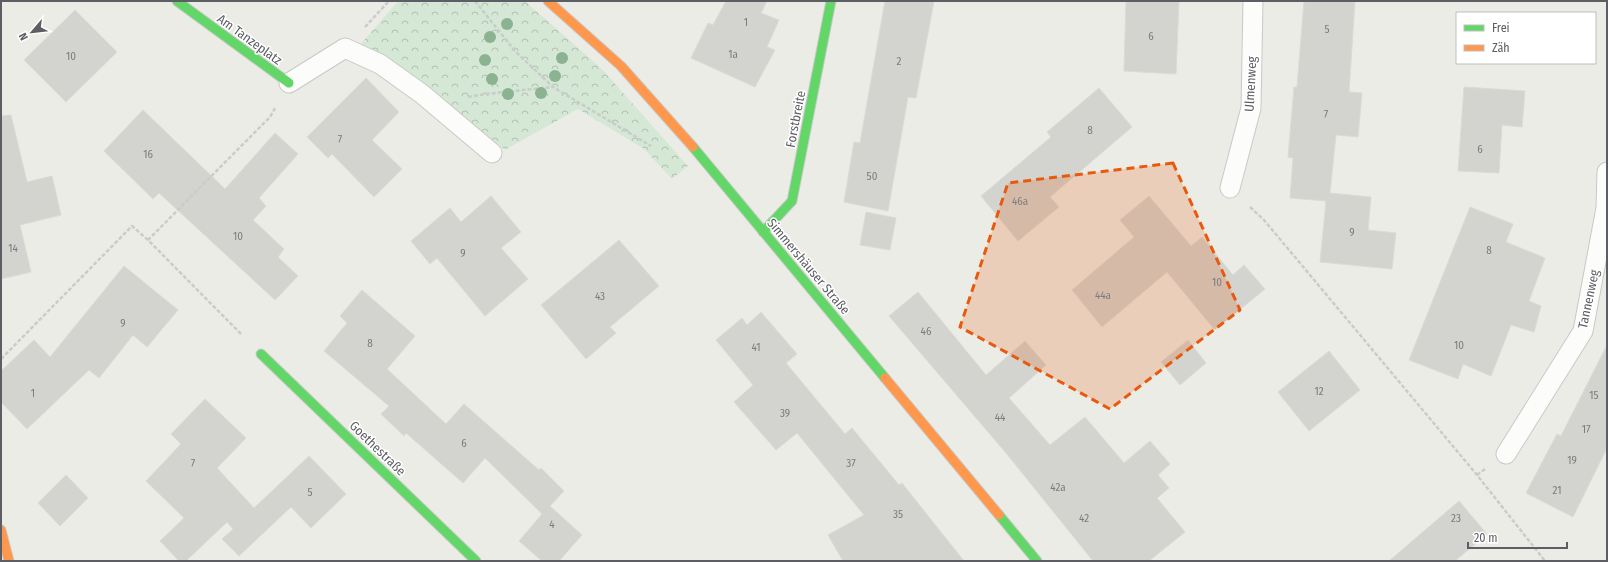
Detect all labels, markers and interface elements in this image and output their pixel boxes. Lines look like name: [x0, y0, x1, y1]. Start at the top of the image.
street label: Am Tanzeplatz: [215, 11, 285, 68]
north arrow: [12, 12, 52, 52]
legend: [1456, 12, 1596, 64]
house number: 1: [744, 16, 748, 29]
text: Frei: [1492, 21, 1510, 35]
house number: 5: [1324, 23, 1330, 36]
text: N: [16, 30, 31, 42]
house number: 6: [1148, 30, 1154, 43]
text: Zäh: [1492, 41, 1510, 55]
house number: 1a: [728, 48, 738, 61]
house number: 10: [66, 50, 76, 63]
house number: 2: [897, 55, 902, 68]
street label: Ulmenweg: [1242, 55, 1259, 112]
street label: Forstbreite: [783, 89, 808, 149]
house number: 7: [1324, 108, 1329, 121]
house number: 8: [1087, 124, 1093, 137]
house number: 7: [338, 133, 343, 146]
house number: 6: [1477, 143, 1483, 156]
house number: 16: [143, 148, 153, 161]
house number: 50: [867, 170, 878, 183]
house number: 46a: [1012, 195, 1028, 208]
street label: Simmershäuser Straße: [764, 215, 853, 317]
house number: 9: [1349, 226, 1355, 239]
house number: 10: [233, 230, 243, 243]
house number: 14: [8, 242, 18, 255]
house number: 8: [1486, 244, 1492, 257]
house number: 9: [460, 247, 466, 260]
street label: Tannenweg: [1575, 267, 1602, 330]
house number: 10: [1212, 276, 1222, 289]
house number: 44a: [1095, 289, 1111, 302]
house number: 43: [595, 290, 605, 303]
house number: 9: [120, 317, 126, 330]
house number: 46: [921, 325, 932, 338]
house number: 8: [367, 337, 373, 350]
house number: 10: [1454, 339, 1464, 352]
house number: 41: [751, 341, 761, 354]
house number: 12: [1314, 385, 1324, 398]
house number: 1: [31, 387, 35, 400]
house number: 15: [1589, 389, 1599, 402]
house number: 39: [780, 407, 790, 420]
house number: 44: [995, 411, 1006, 424]
street label: Goethestraße: [347, 418, 409, 479]
house number: 17: [1582, 423, 1591, 436]
house number: 6: [461, 437, 467, 450]
house number: 19: [1567, 454, 1577, 467]
house number: 7: [191, 457, 196, 470]
house number: 37: [846, 457, 856, 470]
house number: 42a: [1050, 481, 1066, 494]
house number: 21: [1553, 484, 1561, 497]
house number: 5: [307, 486, 313, 499]
house number: 35: [893, 508, 903, 521]
house number: 42: [1079, 512, 1089, 525]
house number: 23: [1451, 512, 1461, 525]
house number: 4: [549, 518, 555, 531]
scale bar: [1468, 524, 1567, 550]
text: 20 m: [1474, 531, 1498, 545]

